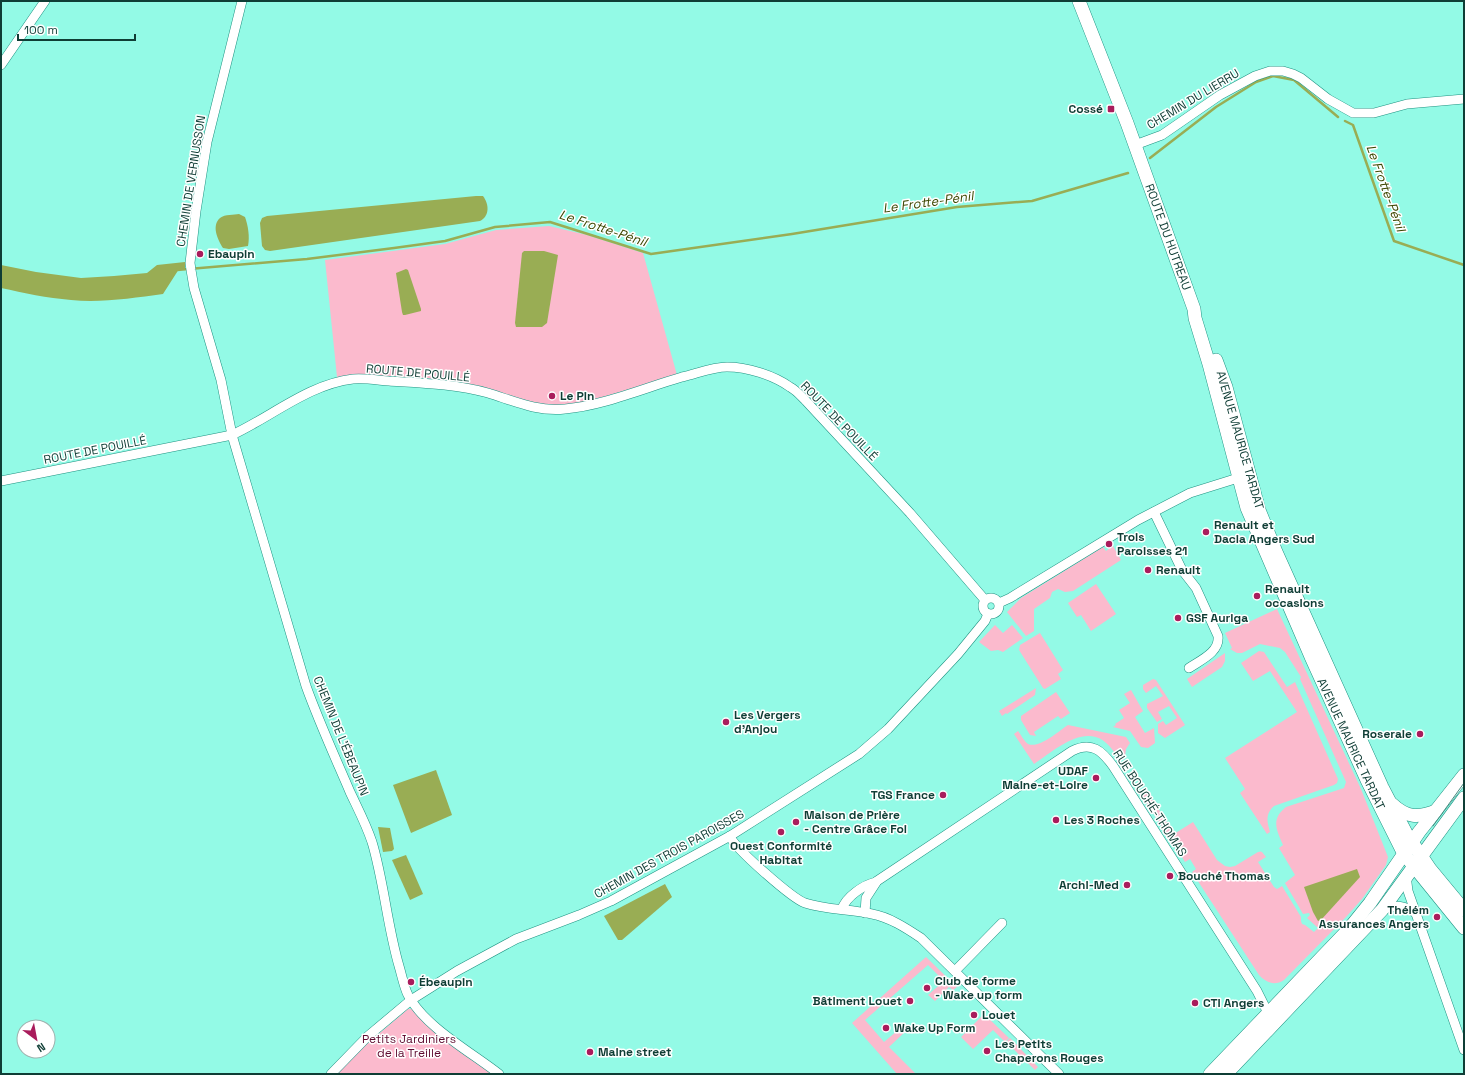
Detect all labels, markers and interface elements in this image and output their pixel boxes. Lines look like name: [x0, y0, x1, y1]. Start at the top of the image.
scale bar: [18, 16, 135, 42]
text: 100 m: [24, 22, 58, 38]
street label: CHEMIN DU LIERRU: [1144, 65, 1242, 133]
place label: Cossé: [1068, 101, 1103, 117]
marker: Cossé: [1106, 104, 1116, 114]
street label: CHEMIN DE VERNUSSON: [173, 114, 209, 248]
water label: Le Frotte-Pénil: [1362, 142, 1410, 235]
street label: ROUTE DU HUTREAU: [1141, 182, 1195, 292]
water label: Le Frotte-Pénil: [882, 187, 976, 217]
water label: Le Frotte-Pénil: [557, 206, 651, 251]
place label: Ebaupin: [208, 246, 255, 262]
marker: Ebaupin: [195, 249, 205, 259]
street label: ROUTE DE POUILLÉ: [365, 360, 471, 386]
street label: AVENUE MAURICE TARDAT: [1213, 369, 1267, 511]
street label: ROUTE DE POUILLÉ: [797, 378, 881, 464]
place label: Le Pin: [560, 388, 594, 404]
marker: Le Pin: [547, 391, 557, 401]
street label: ROUTE DE POUILLÉ: [42, 432, 148, 468]
place label: Renault et Dacia Angers Sud: [1214, 517, 1315, 547]
marker: Renault et Dacia Angers Sud: [1201, 527, 1211, 537]
place label: Trois Paroisses 21: [1117, 529, 1188, 559]
marker: Trois Paroisses 21: [1104, 539, 1114, 549]
place label: Renault: [1156, 562, 1201, 578]
marker: Renault: [1143, 565, 1153, 575]
place label: Renault occasions: [1265, 581, 1324, 611]
marker: Renault occasions: [1252, 591, 1262, 601]
place label: GSF Auriga: [1186, 610, 1248, 626]
marker: GSF Auriga: [1173, 613, 1183, 623]
street label: CHEMIN DE L'ÉBEAUPIN: [310, 674, 372, 798]
street label: AVENUE MAURICE TARDAT: [1313, 676, 1389, 812]
place label: Les Vergers d'Anjou: [734, 707, 801, 737]
marker: Les Vergers d'Anjou: [721, 717, 731, 727]
place label: Roseraie: [1362, 726, 1412, 742]
marker: Roseraie: [1415, 729, 1425, 739]
street label: RUE BOUCHÉ-THOMAS: [1109, 747, 1191, 859]
place label: UDAF Maine-et-Loire: [1002, 763, 1089, 793]
marker: UDAF Maine-et-Loire: [1091, 773, 1101, 783]
place label: TGS France: [871, 787, 935, 803]
marker: TGS France: [938, 790, 948, 800]
street label: CHEMIN DES TROIS PAROISSES: [591, 806, 747, 902]
place label: Maison de Prière - Centre Grâce Foi: [804, 807, 907, 837]
place label: Les 3 Roches: [1064, 812, 1140, 828]
marker: Les 3 Roches: [1051, 815, 1061, 825]
marker: Maison de Prière - Centre Grâce Foi: [791, 817, 801, 827]
marker: Ouest Conformité Habitat: [776, 827, 786, 837]
place label: Ouest Conformité Habitat: [730, 838, 832, 868]
place label: Bouché Thomas: [1178, 868, 1270, 884]
marker: Bouché Thomas: [1165, 871, 1175, 881]
place label: Archi-Med: [1059, 877, 1119, 893]
marker: Archi-Med: [1122, 880, 1132, 890]
place label: Thélém Assurances Angers: [1319, 902, 1429, 932]
marker: Thélém Assurances Angers: [1432, 912, 1442, 922]
place label: Club de forme - Wake up form: [935, 973, 1022, 1003]
place label: Ébeaupin: [419, 974, 473, 990]
marker: Ébeaupin: [406, 977, 416, 987]
marker: Club de forme - Wake up form: [922, 983, 932, 993]
place label: Bâtiment Louet: [813, 993, 902, 1009]
place label: CTI Angers: [1203, 995, 1264, 1011]
marker: Bâtiment Louet: [905, 996, 915, 1006]
marker: CTI Angers: [1190, 998, 1200, 1008]
place label: Louet: [982, 1007, 1015, 1023]
marker: Louet: [969, 1010, 979, 1020]
north arrow: [16, 1019, 56, 1059]
place label: Wake Up Form: [894, 1020, 976, 1036]
marker: Wake Up Form: [881, 1023, 891, 1033]
park label: Petits Jardiniers de la Treille: [362, 1031, 456, 1061]
place label: Les Petits Chaperons Rouges: [995, 1036, 1103, 1066]
text: N: [34, 1040, 48, 1055]
place label: Maine street: [598, 1044, 671, 1060]
marker: Les Petits Chaperons Rouges: [982, 1046, 992, 1056]
marker: Maine street: [585, 1047, 595, 1057]

